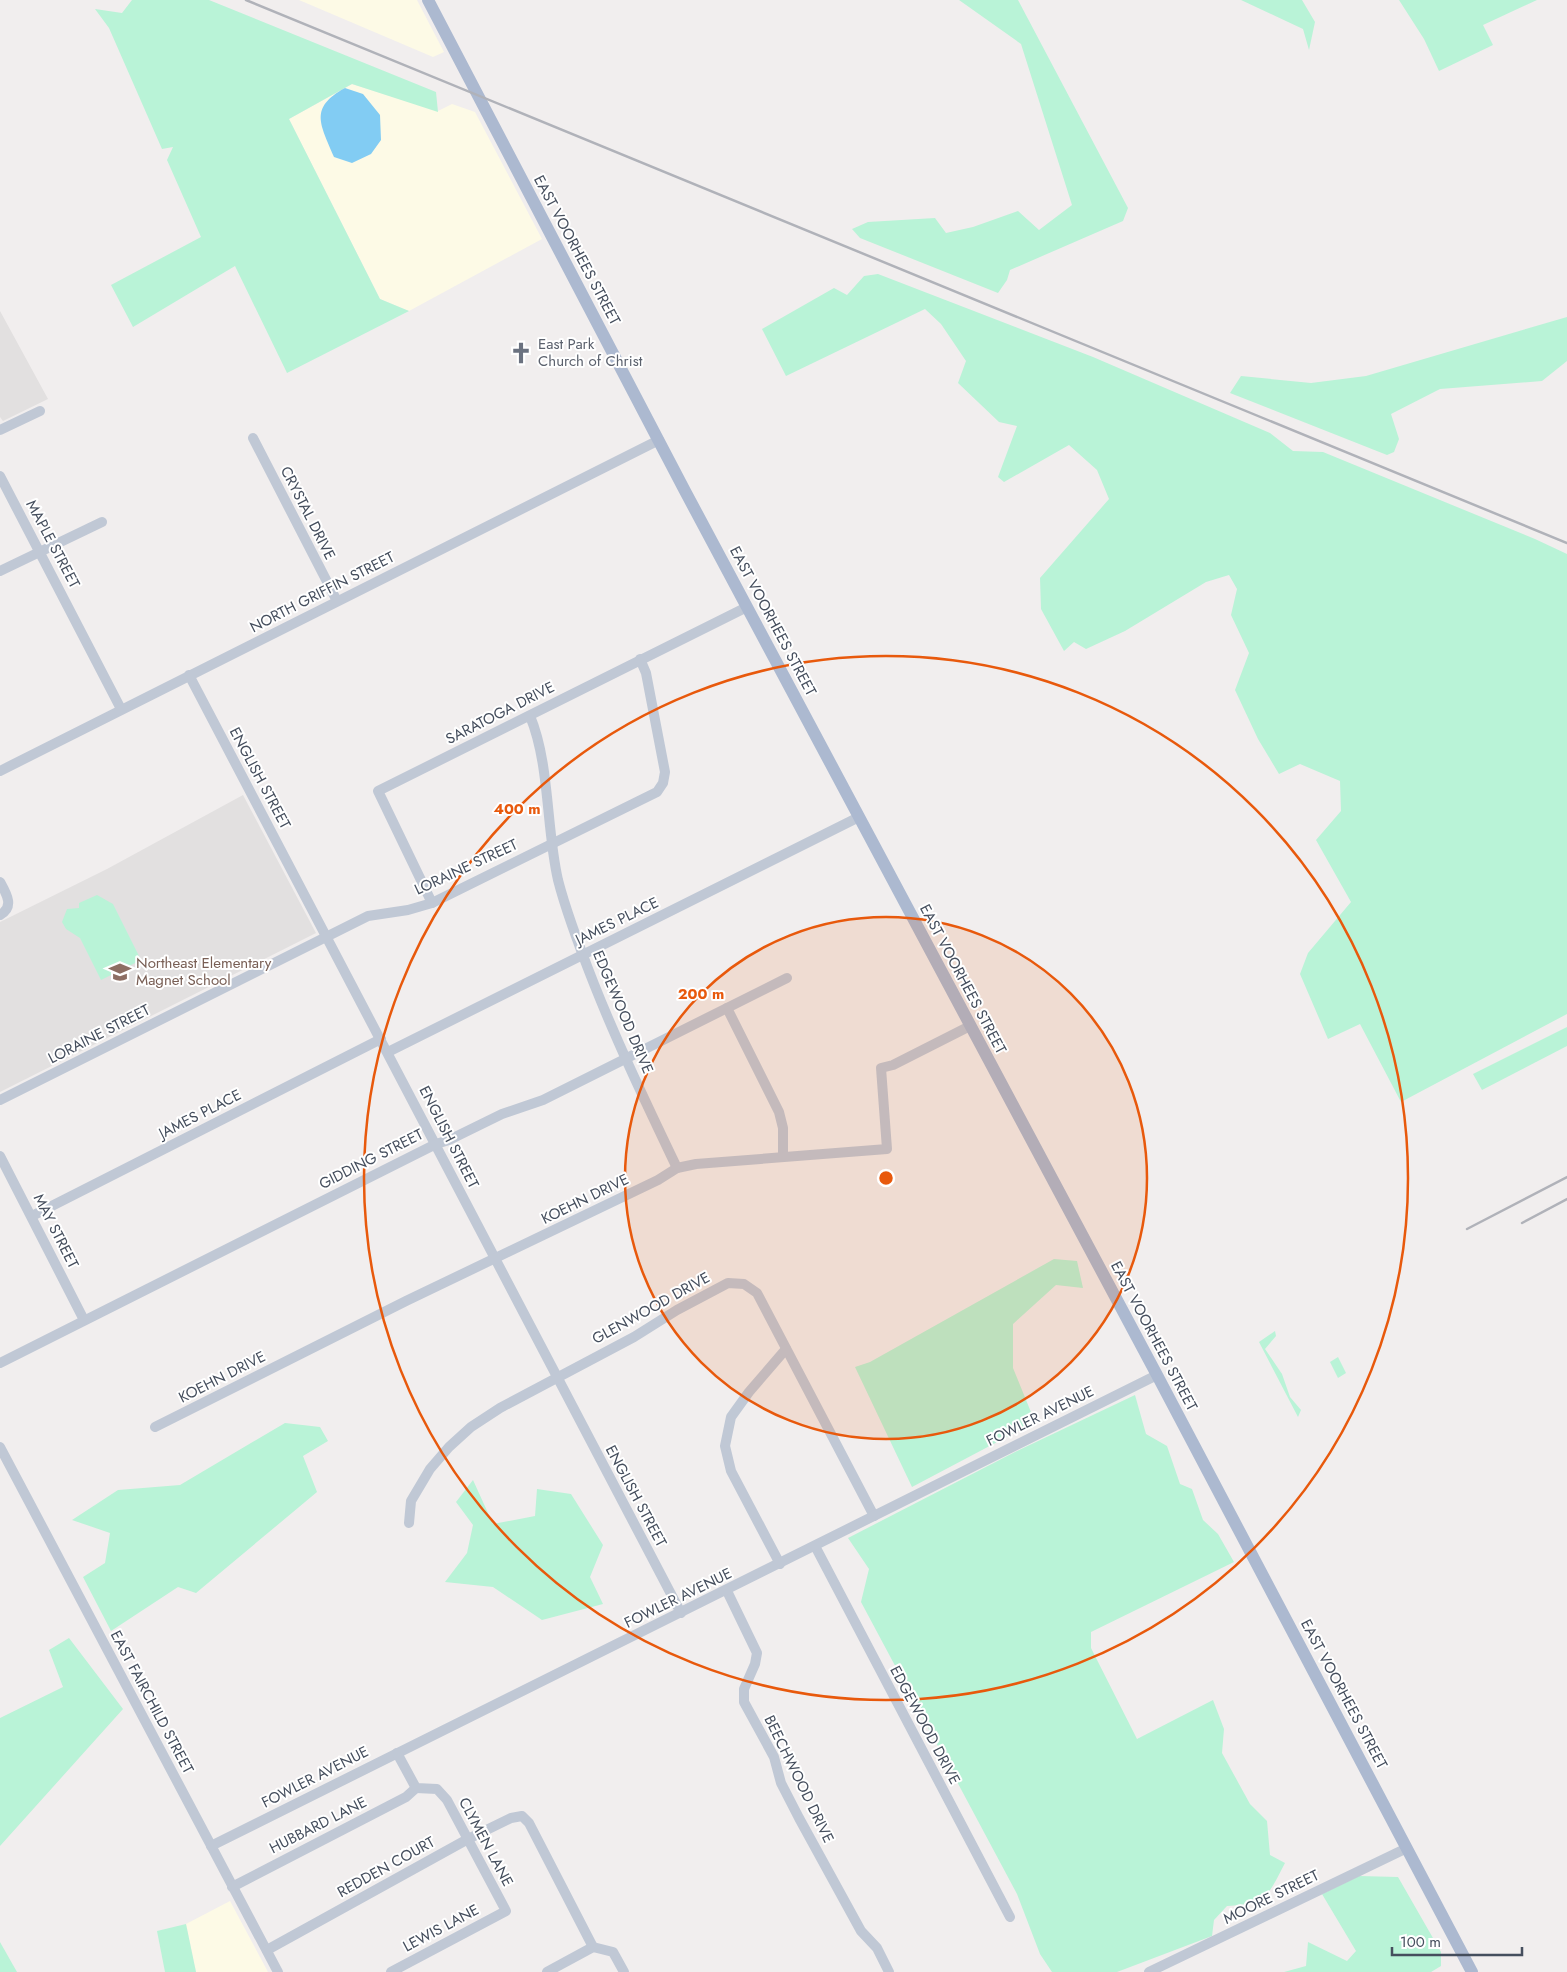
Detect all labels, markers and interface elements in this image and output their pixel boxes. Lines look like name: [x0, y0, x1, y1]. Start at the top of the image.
street label: EAST VOORHEES STREET: [528, 171, 626, 329]
place label: East Park Church of Christ: [538, 333, 643, 372]
church icon: East Park Church of Christ: [508, 340, 534, 366]
street label: CRYSTAL DRIVE: [275, 462, 341, 564]
street label: MAPLE STREET: [21, 496, 85, 592]
street label: EAST VOORHEES STREET: [724, 542, 822, 700]
street label: NORTH GRIFFIN STREET: [246, 546, 398, 638]
street label: SARATOGA DRIVE: [442, 676, 558, 750]
street label: ENGLISH STREET: [224, 723, 296, 833]
text: 400 m: [493, 798, 541, 820]
street label: LORAINE STREET: [411, 833, 521, 901]
street label: JAMES PLACE: [570, 891, 662, 951]
street label: EAST VOORHEES STREET: [914, 900, 1012, 1058]
street label: EDGEWOOD DRIVE: [587, 947, 659, 1077]
place label: Northeast Elementary Magnet School: [136, 952, 272, 991]
school or university icon: Northeast Elementary Magnet School: [107, 959, 133, 985]
text: 200 m: [678, 983, 724, 1005]
street label: LORAINE STREET: [44, 999, 154, 1069]
street label: ENGLISH STREET: [414, 1082, 484, 1192]
street label: JAMES PLACE: [153, 1084, 245, 1145]
street label: GIDDING STREET: [315, 1123, 427, 1195]
street label: KOEHN DRIVE: [537, 1168, 633, 1230]
centre of rings: [877, 1169, 895, 1187]
street label: MAY STREET: [28, 1190, 84, 1272]
street label: EAST VOORHEES STREET: [1105, 1257, 1203, 1415]
street label: GLENWOOD DRIVE: [588, 1266, 714, 1350]
street label: KOEHN DRIVE: [175, 1346, 269, 1408]
street label: FOWLER AVENUE: [982, 1380, 1098, 1452]
street label: ENGLISH STREET: [600, 1441, 672, 1551]
street label: FOWLER AVENUE: [620, 1562, 736, 1634]
street label: EAST VOORHEES STREET: [1295, 1615, 1393, 1773]
street label: EAST FAIRCHILD STREET: [105, 1626, 199, 1778]
street label: EDGEWOOD DRIVE: [884, 1662, 966, 1788]
street label: BEECHWOOD DRIVE: [759, 1712, 839, 1846]
street label: FOWLER AVENUE: [258, 1741, 372, 1813]
street label: HUBBARD LANE: [266, 1791, 370, 1859]
street label: CLYMEN LANE: [453, 1794, 519, 1890]
street label: REDDEN COURT: [333, 1831, 439, 1903]
street label: MOORE STREET: [1219, 1864, 1323, 1930]
street label: LEWIS LANE: [399, 1899, 483, 1957]
scale bar: [1392, 1924, 1522, 1956]
text: 100 m: [1400, 1931, 1441, 1953]

